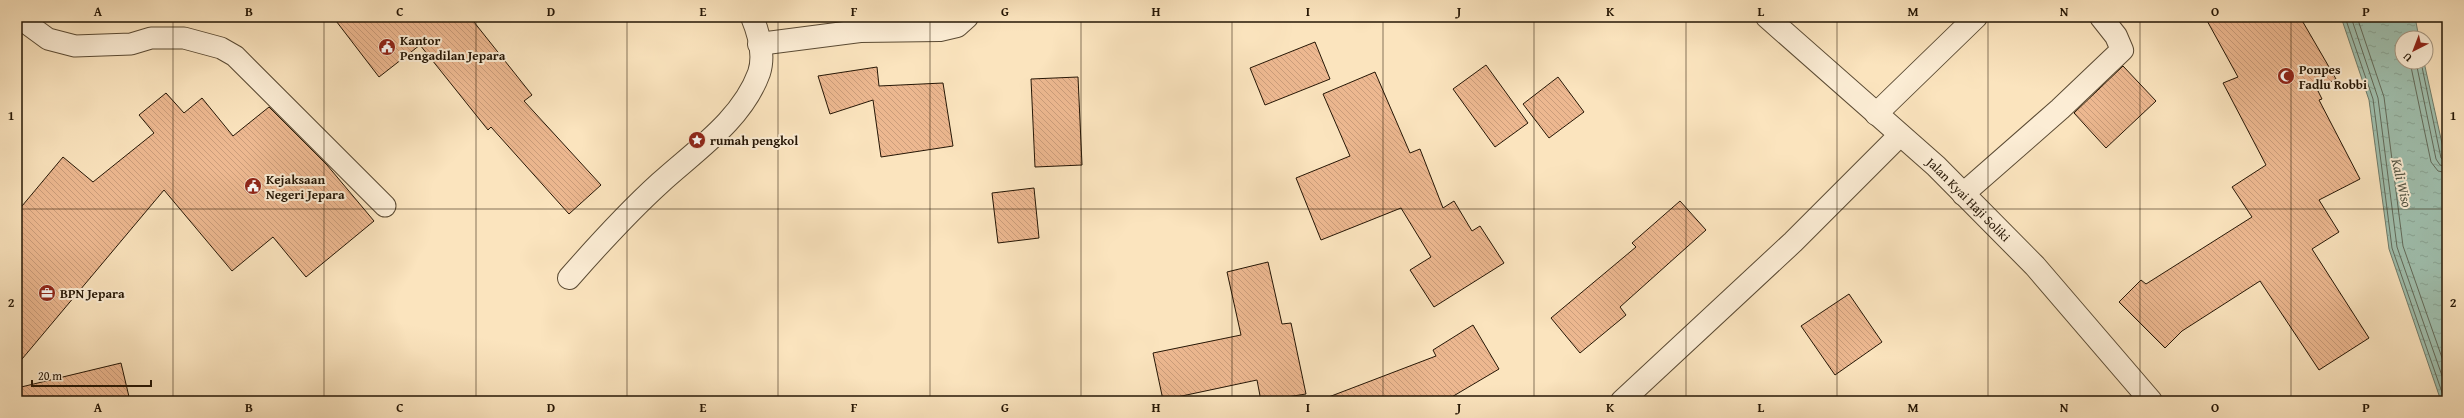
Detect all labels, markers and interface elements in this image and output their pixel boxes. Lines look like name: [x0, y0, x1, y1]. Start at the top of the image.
text: A: [94, 2, 103, 21]
text: B: [245, 2, 253, 21]
text: C: [396, 2, 404, 21]
text: D: [547, 2, 555, 21]
text: E: [700, 2, 707, 21]
text: F: [851, 2, 858, 21]
text: G: [1001, 2, 1009, 21]
text: H: [1151, 2, 1161, 21]
text: I: [1306, 2, 1310, 21]
text: J: [1455, 2, 1462, 21]
text: K: [1606, 2, 1615, 21]
text: L: [1758, 2, 1765, 21]
text: M: [1907, 2, 1919, 21]
text: N: [2060, 2, 2069, 21]
text: O: [2211, 2, 2219, 21]
text: P: [2362, 2, 2370, 21]
north arrow: [2394, 30, 2434, 70]
place label: Kantor Pengadilan Jepara: [400, 31, 506, 65]
public building icon: Kantor Pengadilan Jepara: [377, 37, 397, 57]
text: U: [2399, 49, 2415, 66]
place label: Ponpes Fadlu Robbi: [2299, 60, 2367, 94]
mosque icon: Ponpes Fadlu Robbi: [2276, 66, 2296, 86]
text: 1: [8, 106, 14, 125]
text: 1: [2450, 106, 2456, 125]
place icon: rumah pengkol: [687, 130, 707, 150]
place label: rumah pengkol: [710, 131, 798, 150]
street label: Jalan Kyai Haji Soliki: [1921, 152, 2015, 246]
water label: Kali Wiso: [2386, 156, 2417, 209]
place label: Kejaksaan Negeri Jepara: [266, 170, 345, 204]
public building icon: Kejaksaan Negeri Jepara: [243, 176, 263, 196]
office icon: BPN Jepara: [37, 283, 57, 303]
place label: BPN Jepara: [60, 284, 125, 303]
text: 2: [8, 293, 15, 312]
text: 2: [2450, 293, 2457, 312]
scale bar: [32, 362, 151, 388]
text: 20 m: [38, 367, 62, 384]
text: A: [94, 398, 103, 417]
text: B: [245, 398, 253, 417]
text: C: [396, 398, 404, 417]
text: D: [547, 398, 555, 417]
text: E: [700, 398, 707, 417]
text: F: [851, 398, 858, 417]
text: G: [1001, 398, 1009, 417]
text: H: [1151, 398, 1161, 417]
text: I: [1306, 398, 1310, 417]
text: J: [1455, 398, 1462, 417]
text: K: [1606, 398, 1615, 417]
text: L: [1758, 398, 1765, 417]
text: M: [1907, 398, 1919, 417]
text: N: [2060, 398, 2069, 417]
text: O: [2211, 398, 2219, 417]
text: P: [2362, 398, 2370, 417]

